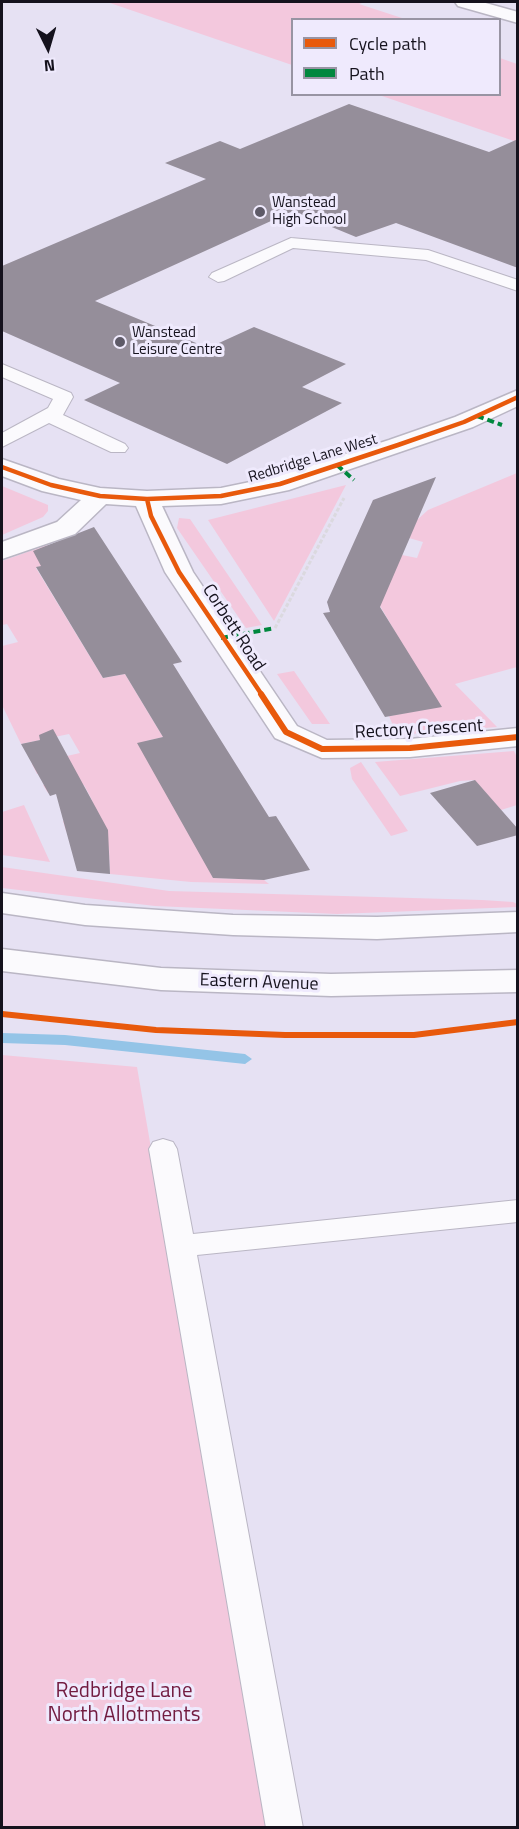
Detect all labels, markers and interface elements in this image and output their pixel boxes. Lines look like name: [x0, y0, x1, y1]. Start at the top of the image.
north arrow: [18, 18, 78, 78]
legend: [291, 18, 501, 96]
text: Cycle path: [349, 30, 427, 57]
text: N: [43, 53, 56, 78]
text: Path: [349, 60, 385, 87]
place label: Wanstead High School: [272, 194, 347, 229]
marker: Wanstead High School: [253, 205, 267, 219]
place label: Wanstead Leisure Centre: [132, 324, 222, 359]
marker: Wanstead Leisure Centre: [113, 335, 127, 349]
street label: Redbridge Lane West: [246, 431, 380, 487]
street label: Corbett Road: [197, 580, 269, 676]
street label: Rectory Crescent: [354, 716, 484, 744]
street label: Eastern Avenue: [199, 970, 319, 996]
park label: Redbridge Lane North Allotments: [48, 1679, 200, 1729]

